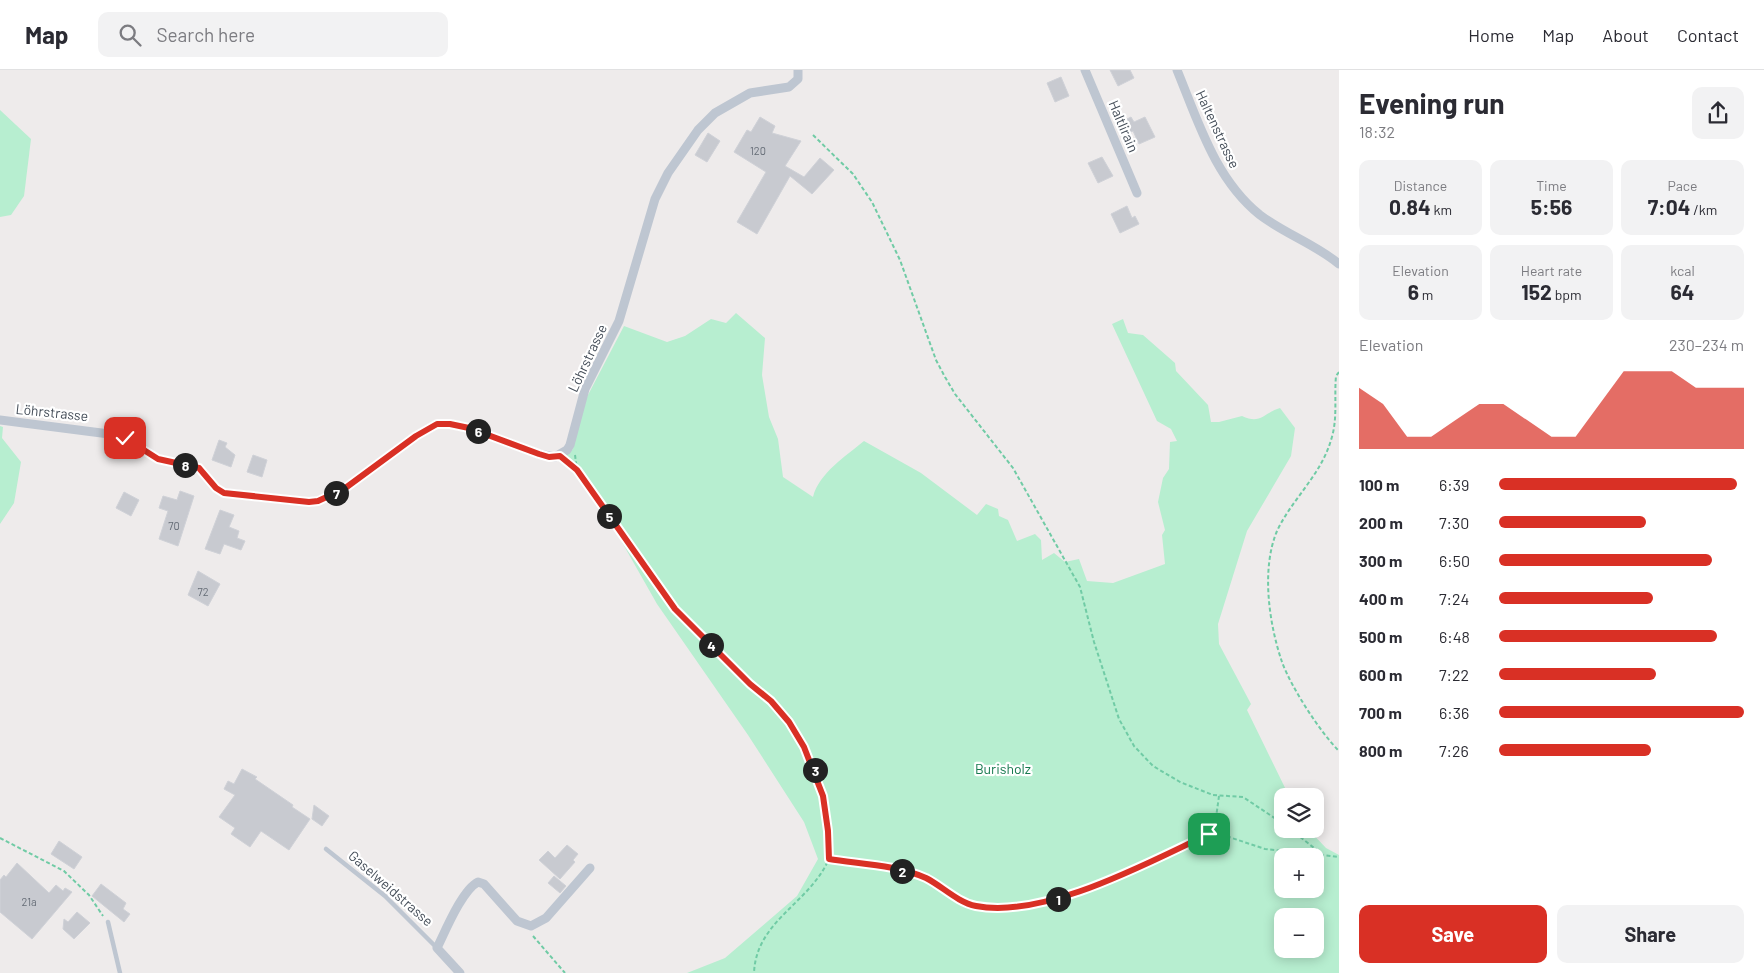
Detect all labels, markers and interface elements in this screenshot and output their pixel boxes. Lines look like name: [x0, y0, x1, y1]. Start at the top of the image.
search box: [98, 12, 448, 57]
text: Map: [25, 20, 68, 49]
icon: search: [116, 21, 144, 49]
text: Search here: [156, 23, 255, 46]
text: Home: [1468, 24, 1514, 46]
text: Map: [1542, 24, 1574, 46]
text: About: [1602, 24, 1649, 46]
text: Contact: [1677, 24, 1739, 46]
text: Evening run: [1359, 86, 1505, 120]
street label: Haltenstrasse: [1193, 87, 1243, 171]
button: share: [1692, 87, 1744, 139]
street label: Haltlirain: [1105, 97, 1143, 155]
text: 18:32: [1359, 122, 1395, 141]
house number: 120: [750, 144, 766, 157]
text: Distance: [1394, 177, 1447, 194]
text: Time: [1536, 177, 1567, 194]
text: Pace: [1667, 177, 1698, 194]
text: 0.84: [1389, 194, 1431, 219]
text: 5:56: [1531, 194, 1572, 219]
text: 7:04: [1648, 194, 1690, 219]
text: km: [1431, 201, 1452, 218]
text: /km: [1690, 201, 1717, 218]
text: Elevation: [1392, 262, 1449, 279]
text: Heart rate: [1521, 262, 1582, 279]
text: kcal: [1670, 262, 1695, 279]
text: 6: [1408, 279, 1419, 304]
text: 152: [1521, 279, 1552, 304]
text: 64: [1671, 279, 1694, 304]
text: m: [1419, 286, 1433, 303]
text: bpm: [1552, 286, 1582, 303]
street label: Löhrstrasse: [564, 321, 610, 395]
text: Elevation: [1359, 335, 1423, 354]
text: 230–234 m: [1669, 335, 1744, 354]
street label: Löhrstrasse: [15, 400, 89, 424]
pin: [104, 417, 146, 459]
pin: 6: [466, 418, 490, 444]
text: 6: [475, 423, 482, 440]
icon: check: [111, 424, 139, 452]
pin: 8: [172, 452, 198, 478]
text: 8: [182, 457, 189, 474]
text: 100 m: [1359, 475, 1399, 494]
text: 6:39: [1439, 475, 1469, 494]
pin: 7: [324, 480, 348, 506]
text: 7: [333, 485, 340, 502]
pin: 5: [596, 504, 622, 528]
text: 5: [606, 508, 613, 525]
text: 200 m: [1359, 513, 1403, 532]
text: 7:30: [1439, 513, 1469, 532]
house number: 70: [168, 519, 180, 532]
text: 300 m: [1359, 551, 1402, 570]
text: 6:50: [1439, 551, 1470, 570]
house number: 72: [197, 585, 209, 598]
text: 400 m: [1359, 589, 1403, 608]
text: 7:24: [1439, 589, 1469, 608]
text: 500 m: [1359, 627, 1402, 646]
text: 6:48: [1439, 627, 1470, 646]
pin: 4: [698, 632, 724, 658]
text: 4: [707, 637, 716, 654]
text: 600 m: [1359, 665, 1402, 684]
text: 7:22: [1439, 665, 1469, 684]
text: 700 m: [1359, 703, 1402, 722]
text: 6:36: [1439, 703, 1469, 722]
text: 800 m: [1359, 741, 1402, 760]
text: 7:26: [1439, 741, 1469, 760]
pin: 3: [802, 758, 828, 782]
park label: Burisholz: [975, 760, 1031, 777]
text: 3: [812, 762, 819, 779]
map controls: [1274, 788, 1324, 958]
button: layers: [1274, 788, 1324, 838]
pin: [1188, 813, 1230, 855]
icon: arrive: [1195, 820, 1223, 848]
street label: Gaselweidstrasse: [345, 847, 437, 929]
button: +: [1274, 848, 1324, 898]
pin: 2: [890, 858, 914, 884]
text: 2: [899, 863, 906, 880]
pin: 1: [1046, 886, 1070, 912]
text: 1: [1056, 891, 1061, 908]
house number: 21a: [21, 895, 37, 908]
button: Save: [1359, 905, 1547, 963]
button: Share: [1557, 905, 1744, 963]
button: −: [1274, 908, 1324, 958]

